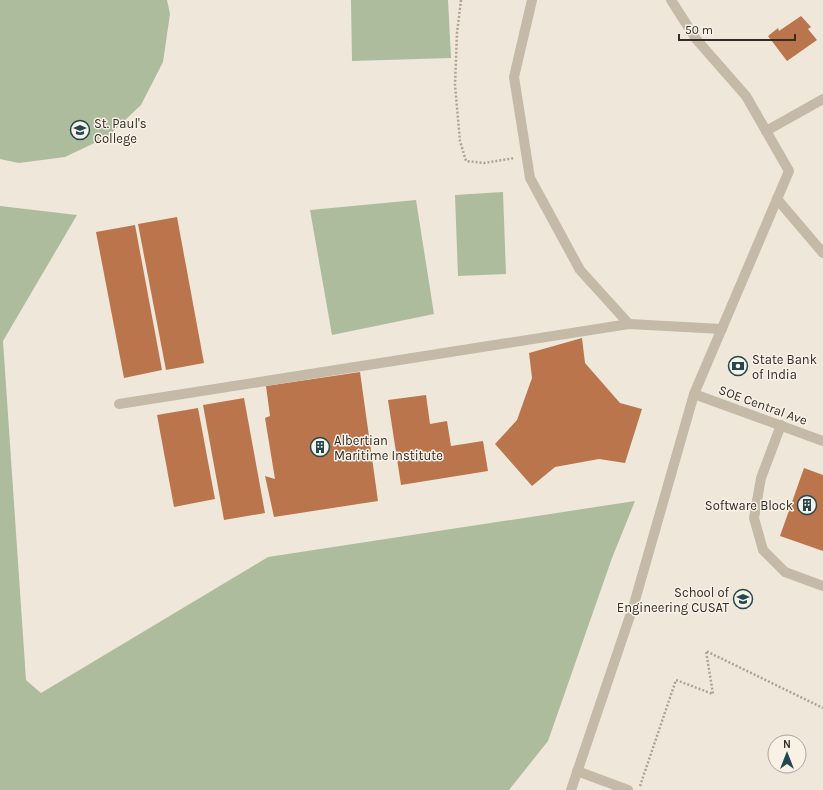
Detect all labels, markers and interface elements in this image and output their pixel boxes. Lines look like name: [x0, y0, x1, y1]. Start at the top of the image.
scale bar: [679, 16, 795, 42]
text: 50 m: [685, 23, 713, 37]
place label: St. Paul's College: [94, 116, 147, 146]
school or university icon: St. Paul's College: [69, 119, 91, 141]
place label: State Bank of India: [752, 352, 817, 382]
bank icon: State Bank of India: [727, 355, 749, 377]
street label: SOE Central Ave: [717, 382, 810, 428]
place label: Albertian Maritime Institute: [334, 433, 443, 463]
building icon: Albertian Maritime Institute: [309, 436, 331, 458]
building icon: Software Block: [796, 494, 818, 516]
place label: Software Block: [705, 498, 793, 513]
place label: School of Engineering CUSAT: [617, 585, 730, 615]
school or university icon: School of Engineering CUSAT: [732, 588, 754, 610]
north arrow: [767, 734, 807, 774]
text: N: [783, 738, 791, 751]

